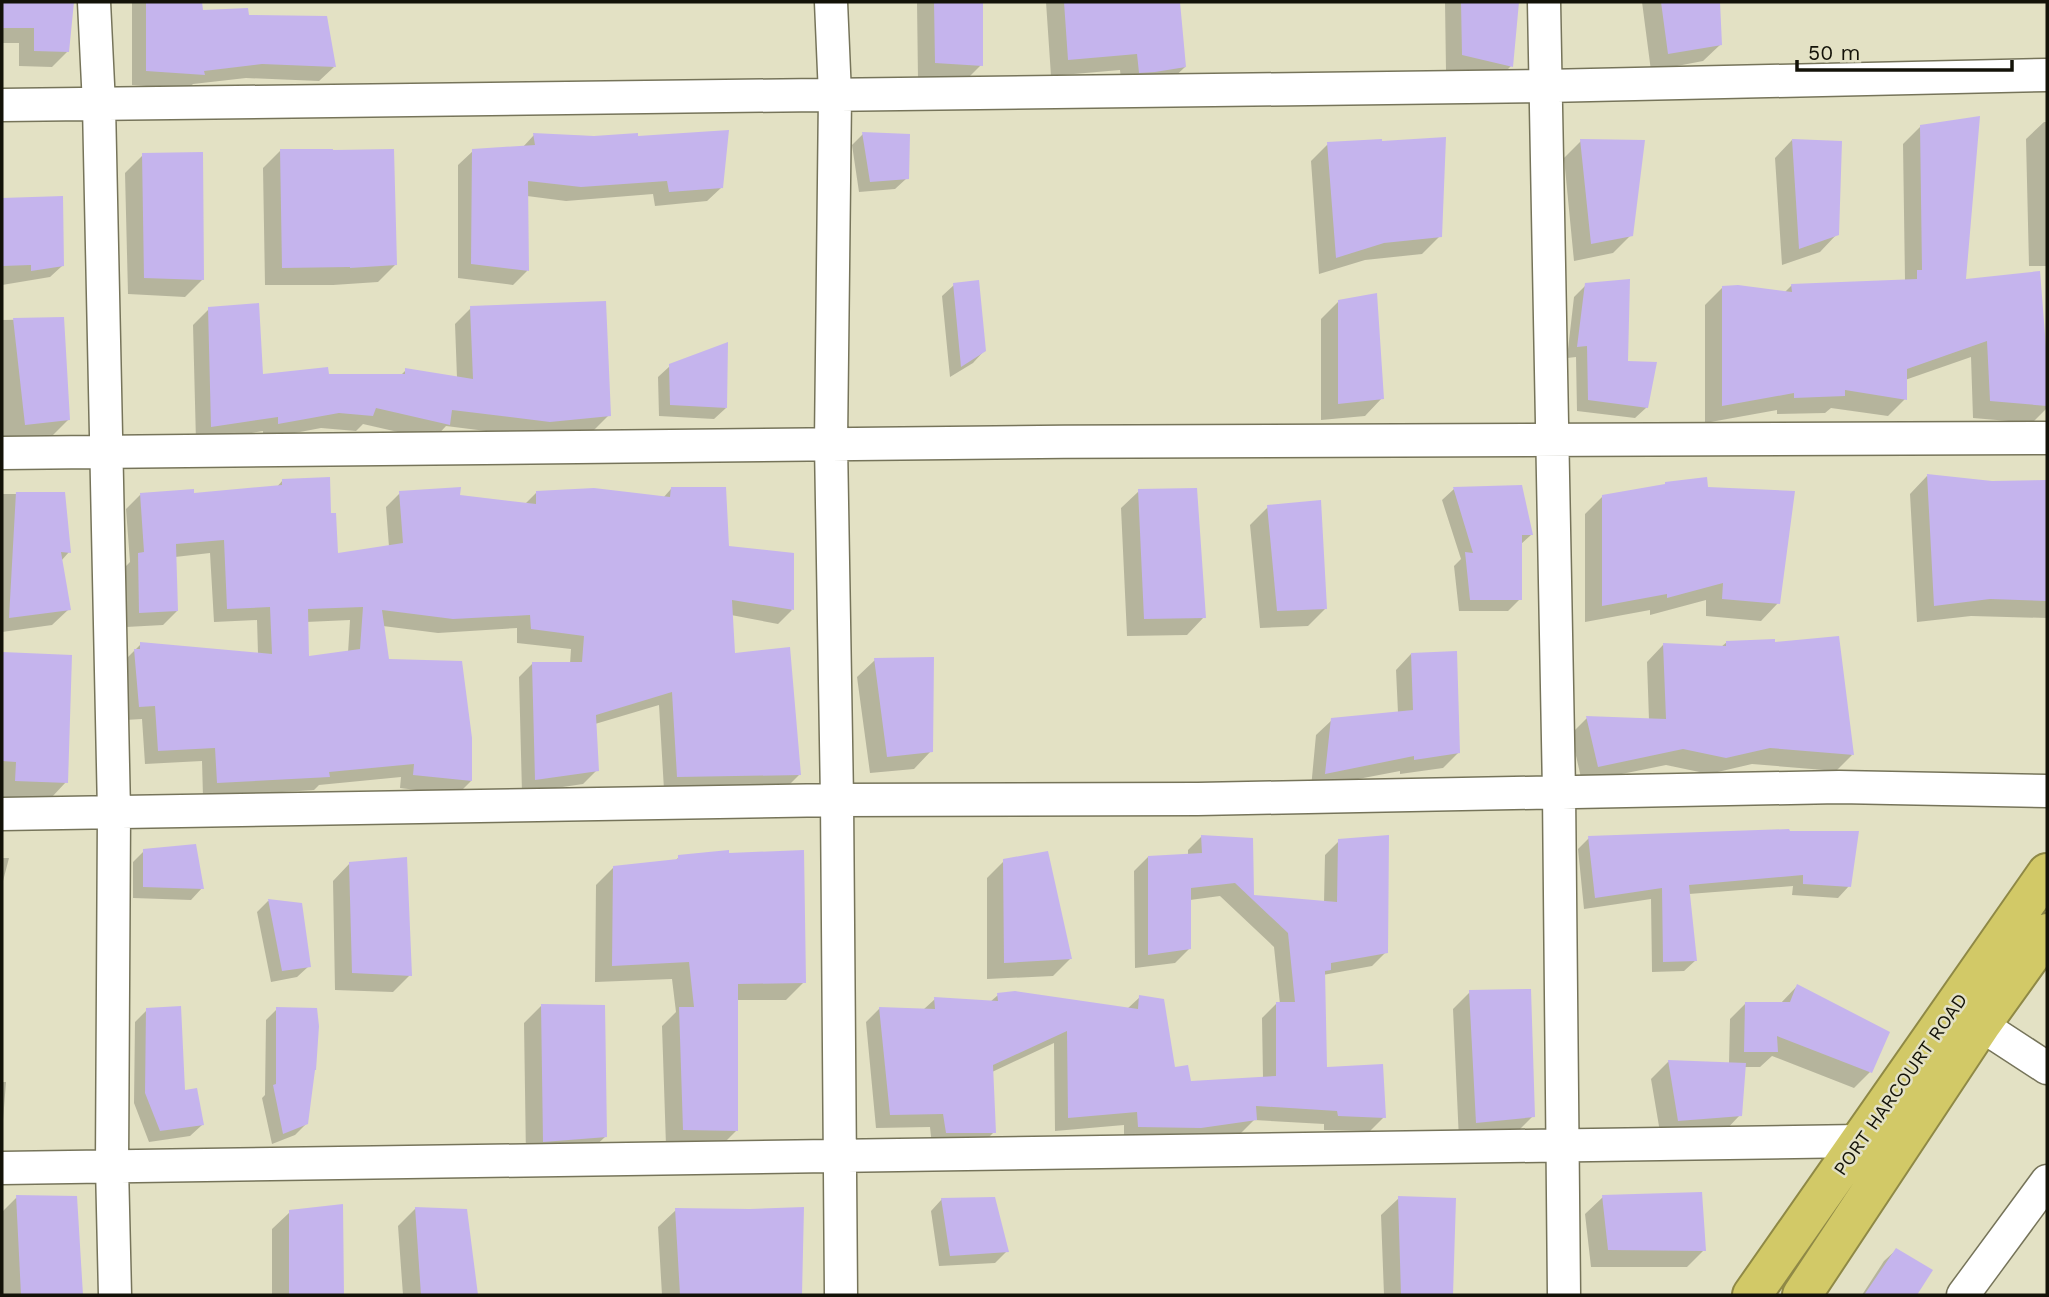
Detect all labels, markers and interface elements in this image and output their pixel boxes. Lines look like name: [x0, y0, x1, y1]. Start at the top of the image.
scale bar: [1797, 28, 2012, 72]
text: 50 m: [1808, 40, 1860, 65]
street label: PORT HARCOURT ROAD: [1829, 989, 1972, 1180]

